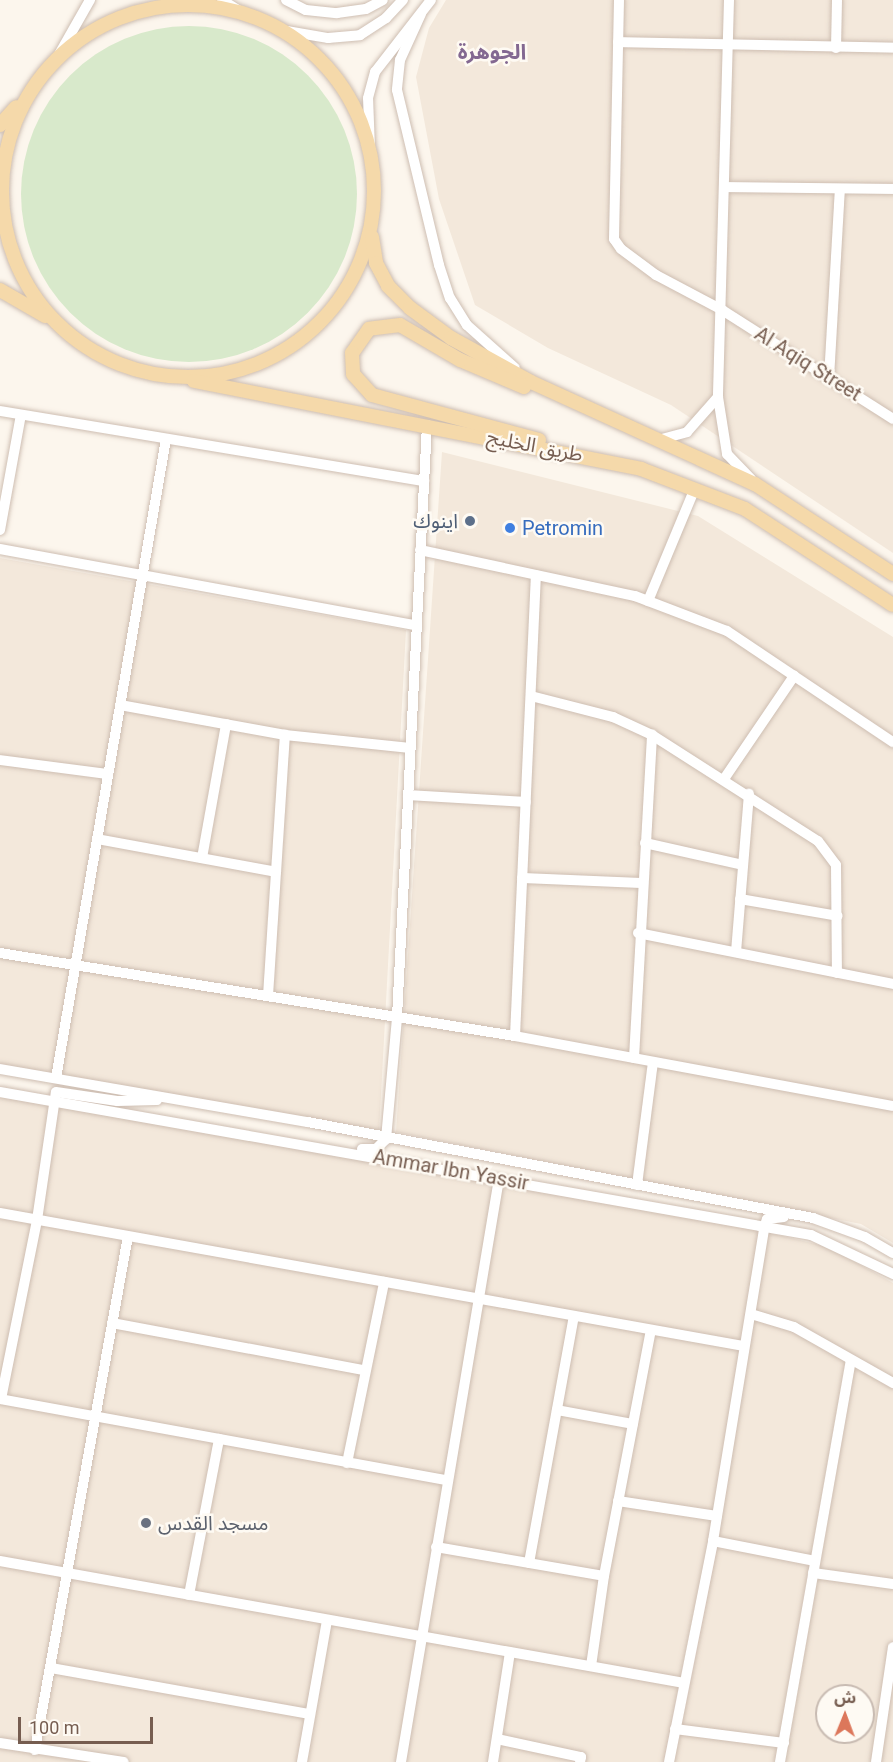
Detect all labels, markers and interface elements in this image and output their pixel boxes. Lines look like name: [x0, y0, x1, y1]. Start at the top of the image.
district label: الجوهرة: [458, 39, 526, 65]
street label: Al Aqiq Street: [750, 322, 866, 406]
street label: طريق الخليج: [485, 425, 585, 467]
place label: اينوك: [413, 509, 458, 533]
marker: اينوك: [463, 514, 477, 528]
place label: Petromin: [522, 516, 603, 540]
marker: Petromin: [503, 521, 517, 535]
street label: Ammar Ibn Yassir: [371, 1144, 531, 1196]
place label: مسجد القدس: [158, 1511, 269, 1535]
marker: مسجد القدس: [139, 1516, 153, 1530]
north arrow: [815, 1684, 875, 1744]
text: ش: [834, 1688, 856, 1707]
scale bar: [21, 1705, 156, 1743]
text: 100 m: [29, 1717, 80, 1738]

